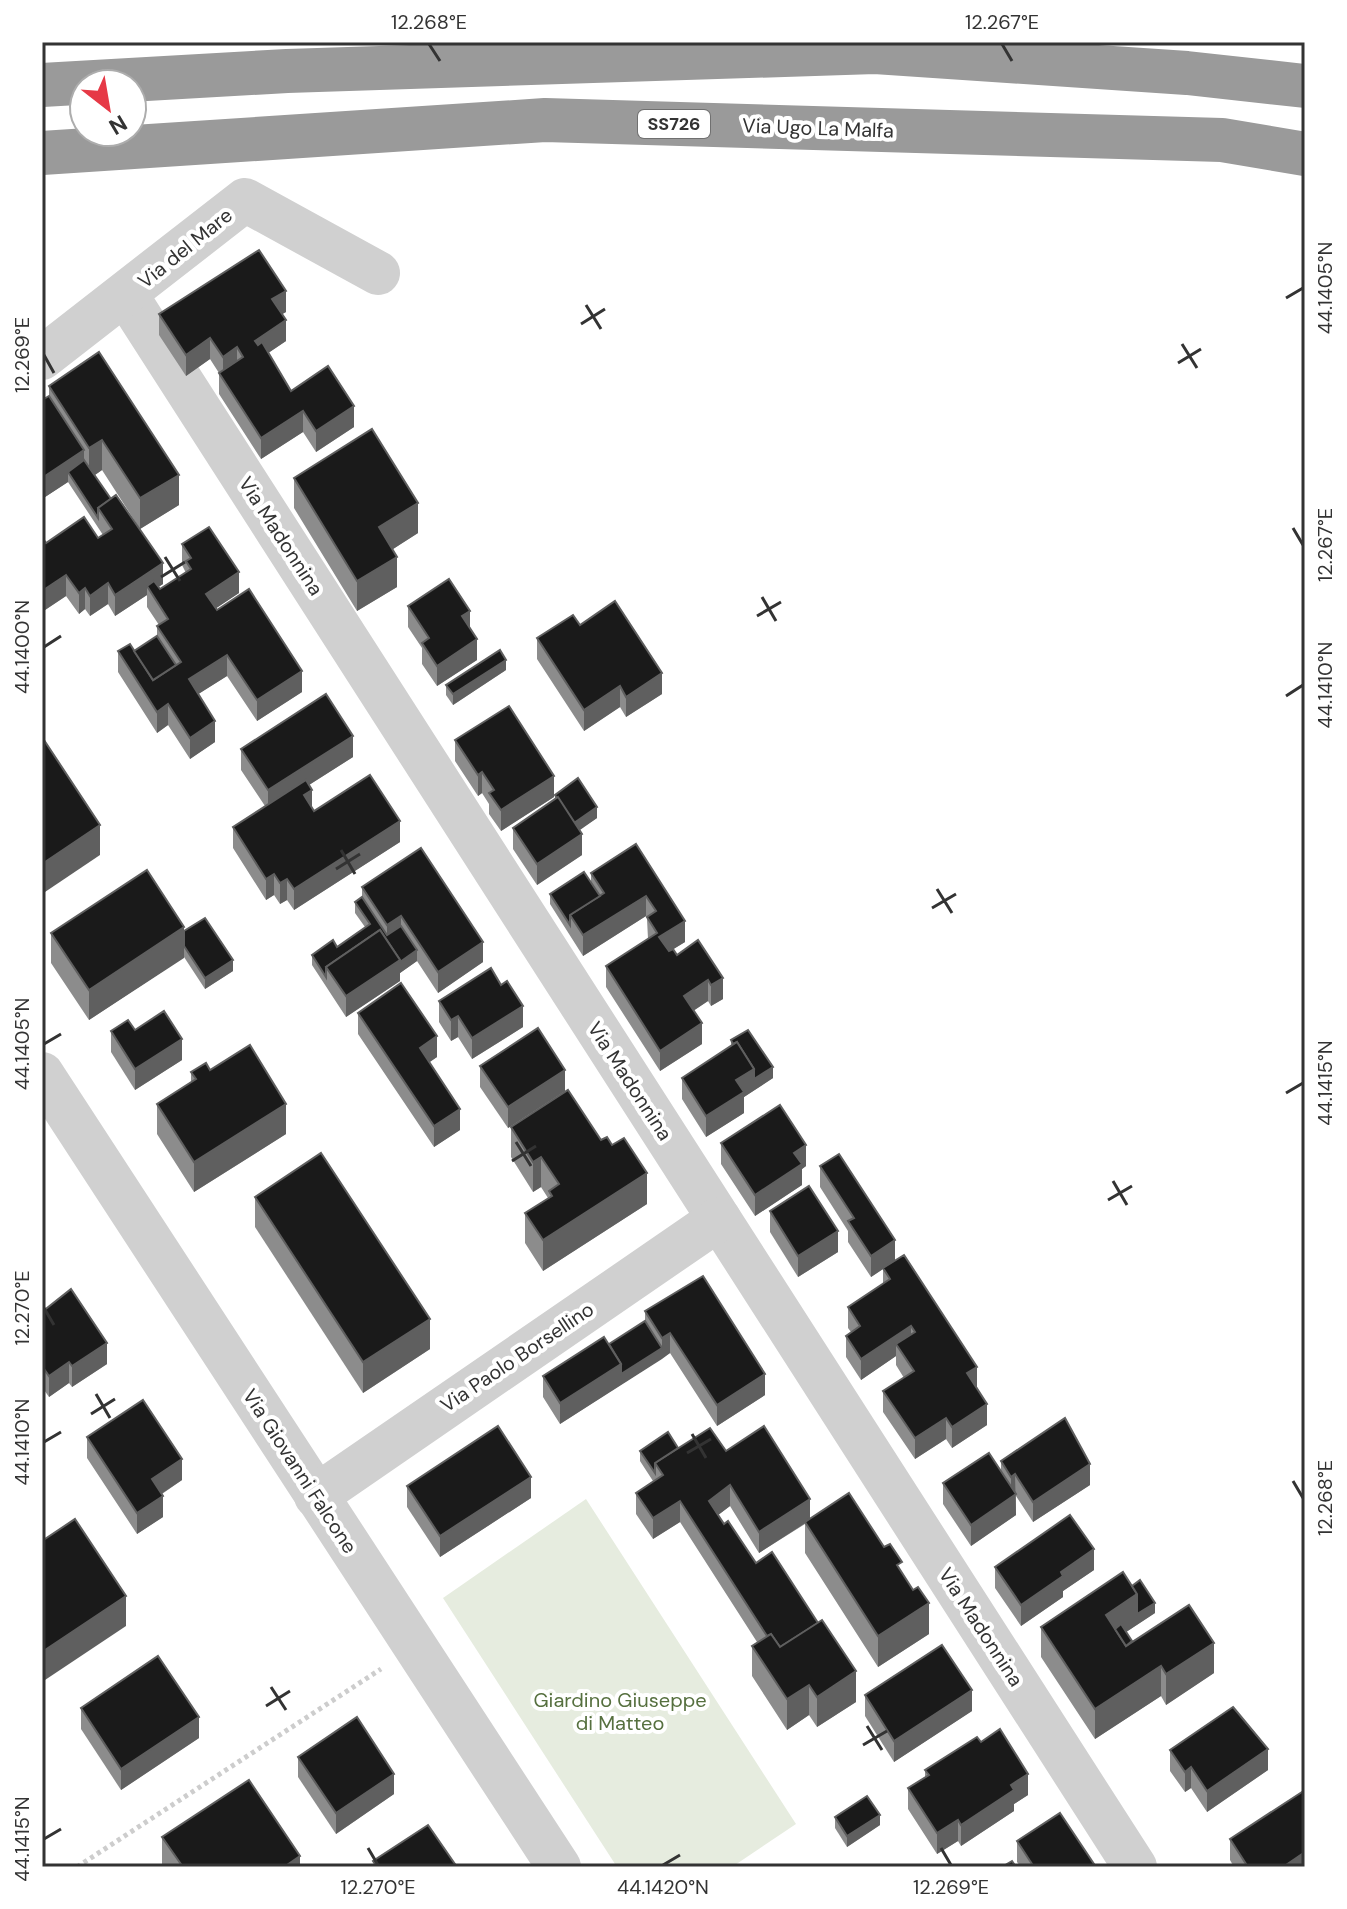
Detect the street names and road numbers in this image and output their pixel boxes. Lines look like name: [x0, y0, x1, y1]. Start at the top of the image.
road number: SS726: [638, 110, 710, 138]
street label: Via Ugo La Malfa: [742, 112, 894, 144]
street label: Via del Mare: [132, 202, 238, 294]
street label: Via Madonnina: [233, 472, 329, 600]
street label: Via Madonnina: [582, 1017, 678, 1145]
street label: Via Paolo Borsellino: [435, 1296, 599, 1418]
street label: Via Giovanni Falcone: [237, 1384, 363, 1558]
street label: Via Madonnina: [933, 1563, 1029, 1691]

